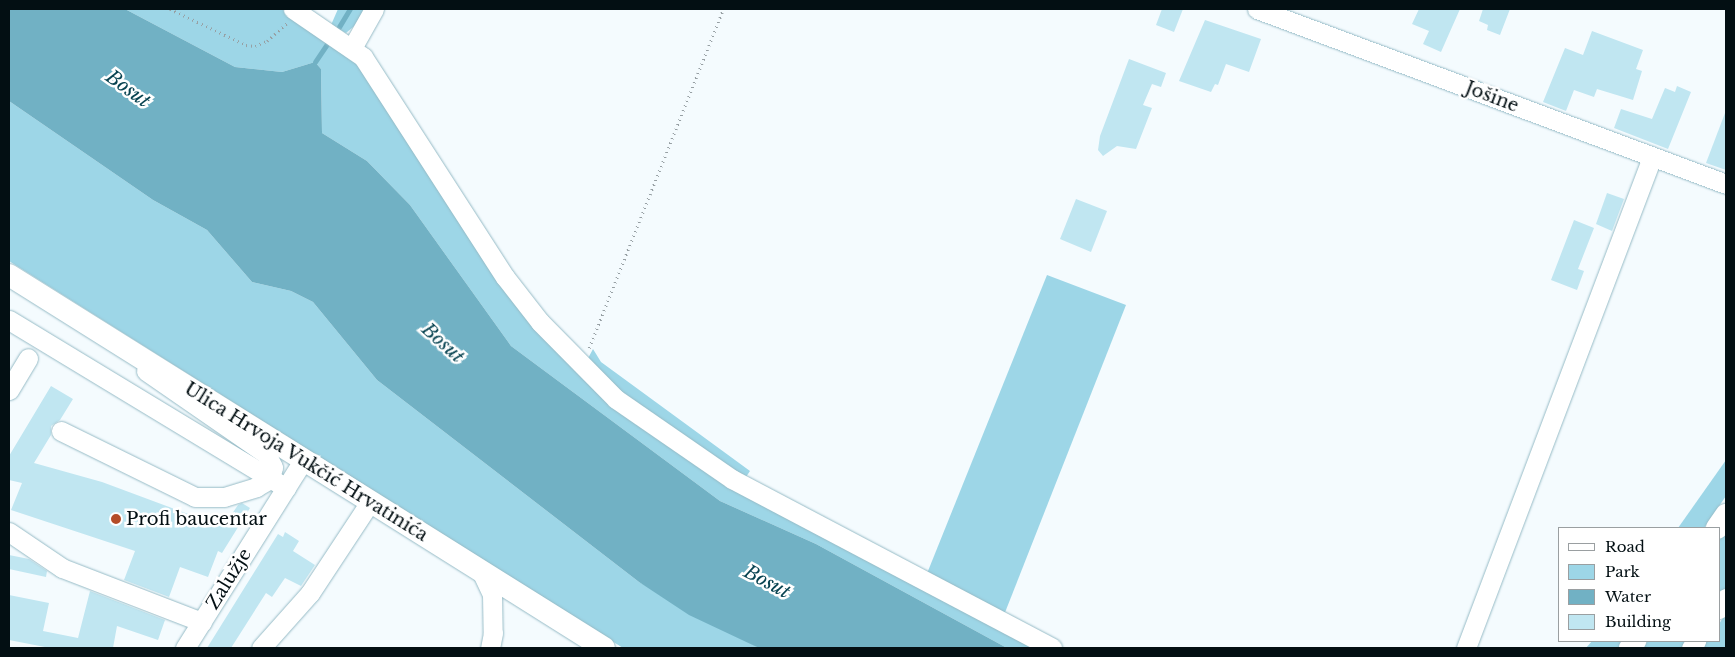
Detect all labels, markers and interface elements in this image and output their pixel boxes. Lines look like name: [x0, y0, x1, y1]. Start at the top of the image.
water label: Bosut: [101, 65, 155, 113]
street label: Jošine: [1462, 77, 1522, 117]
water label: Bosut: [417, 318, 469, 368]
street label: Ulica Hrvoja Vukčić Hrvatinića: [180, 378, 432, 546]
place label: Profi baucentar: [126, 508, 267, 530]
marker: Profi baucentar: [110, 513, 122, 525]
legend: [1558, 527, 1720, 642]
text: Road: [1605, 537, 1645, 556]
street label: Zalužje: [202, 545, 256, 613]
water label: Bosut: [740, 560, 794, 604]
text: Park: [1605, 562, 1640, 581]
text: Water: [1605, 587, 1651, 606]
text: Building: [1605, 612, 1671, 631]

